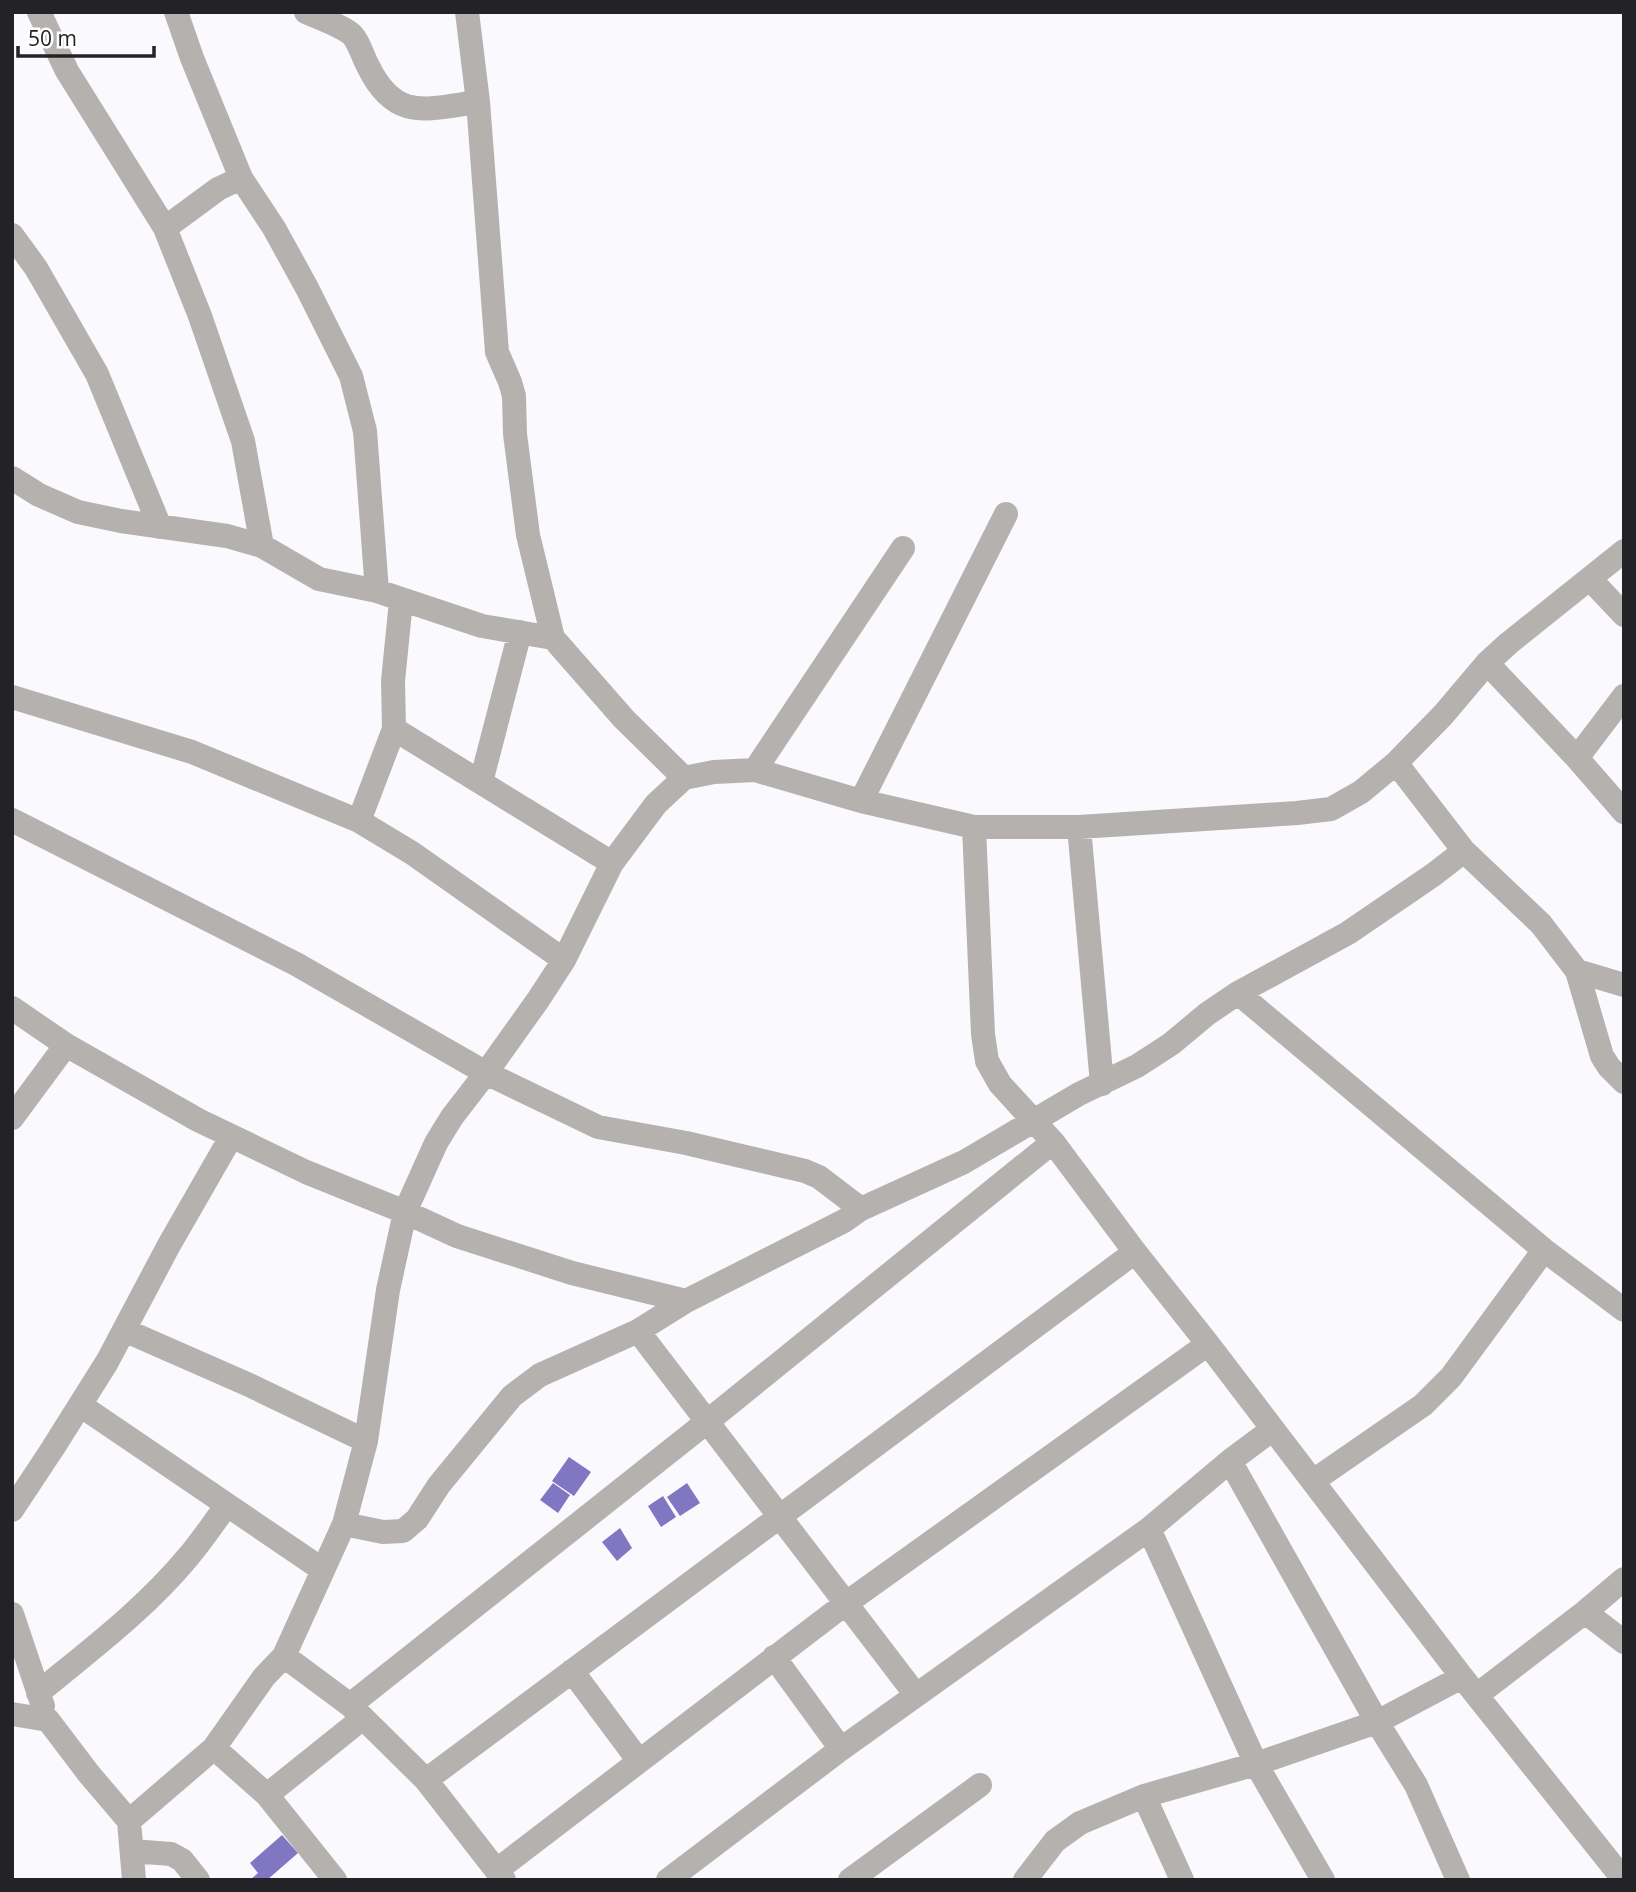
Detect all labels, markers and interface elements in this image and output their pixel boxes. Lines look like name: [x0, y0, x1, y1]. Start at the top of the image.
scale bar: [18, 14, 154, 58]
text: 50 m: [28, 24, 77, 52]

